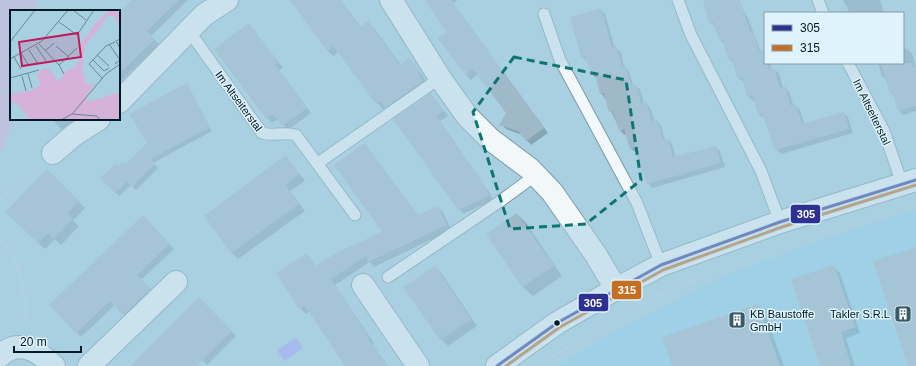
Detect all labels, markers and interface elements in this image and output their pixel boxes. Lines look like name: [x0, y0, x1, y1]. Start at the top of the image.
inset map: [10, 10, 120, 120]
legend: [764, 12, 904, 64]
text: 305: [800, 21, 820, 35]
text: 315: [800, 41, 820, 55]
street label: Im Altseiterstal: [213, 69, 265, 133]
street label: Im Altseiterstal: [851, 77, 893, 147]
line badge: 305: [790, 204, 821, 224]
text: 305: [797, 208, 815, 220]
line badge: 315: [611, 280, 642, 300]
text: 315: [618, 284, 636, 296]
line badge: 305: [578, 293, 609, 312]
text: 305: [584, 297, 602, 309]
building icon: Takler S.R.L: [893, 304, 913, 324]
place label: KB Baustoffe GmbH: [750, 308, 814, 333]
place label: Takler S.R.L: [830, 308, 890, 320]
building icon: KB Baustoffe GmbH: [727, 310, 747, 330]
unlabelled marker: [552, 318, 562, 328]
scale bar: [14, 328, 81, 354]
text: 20 m: [20, 335, 47, 349]

